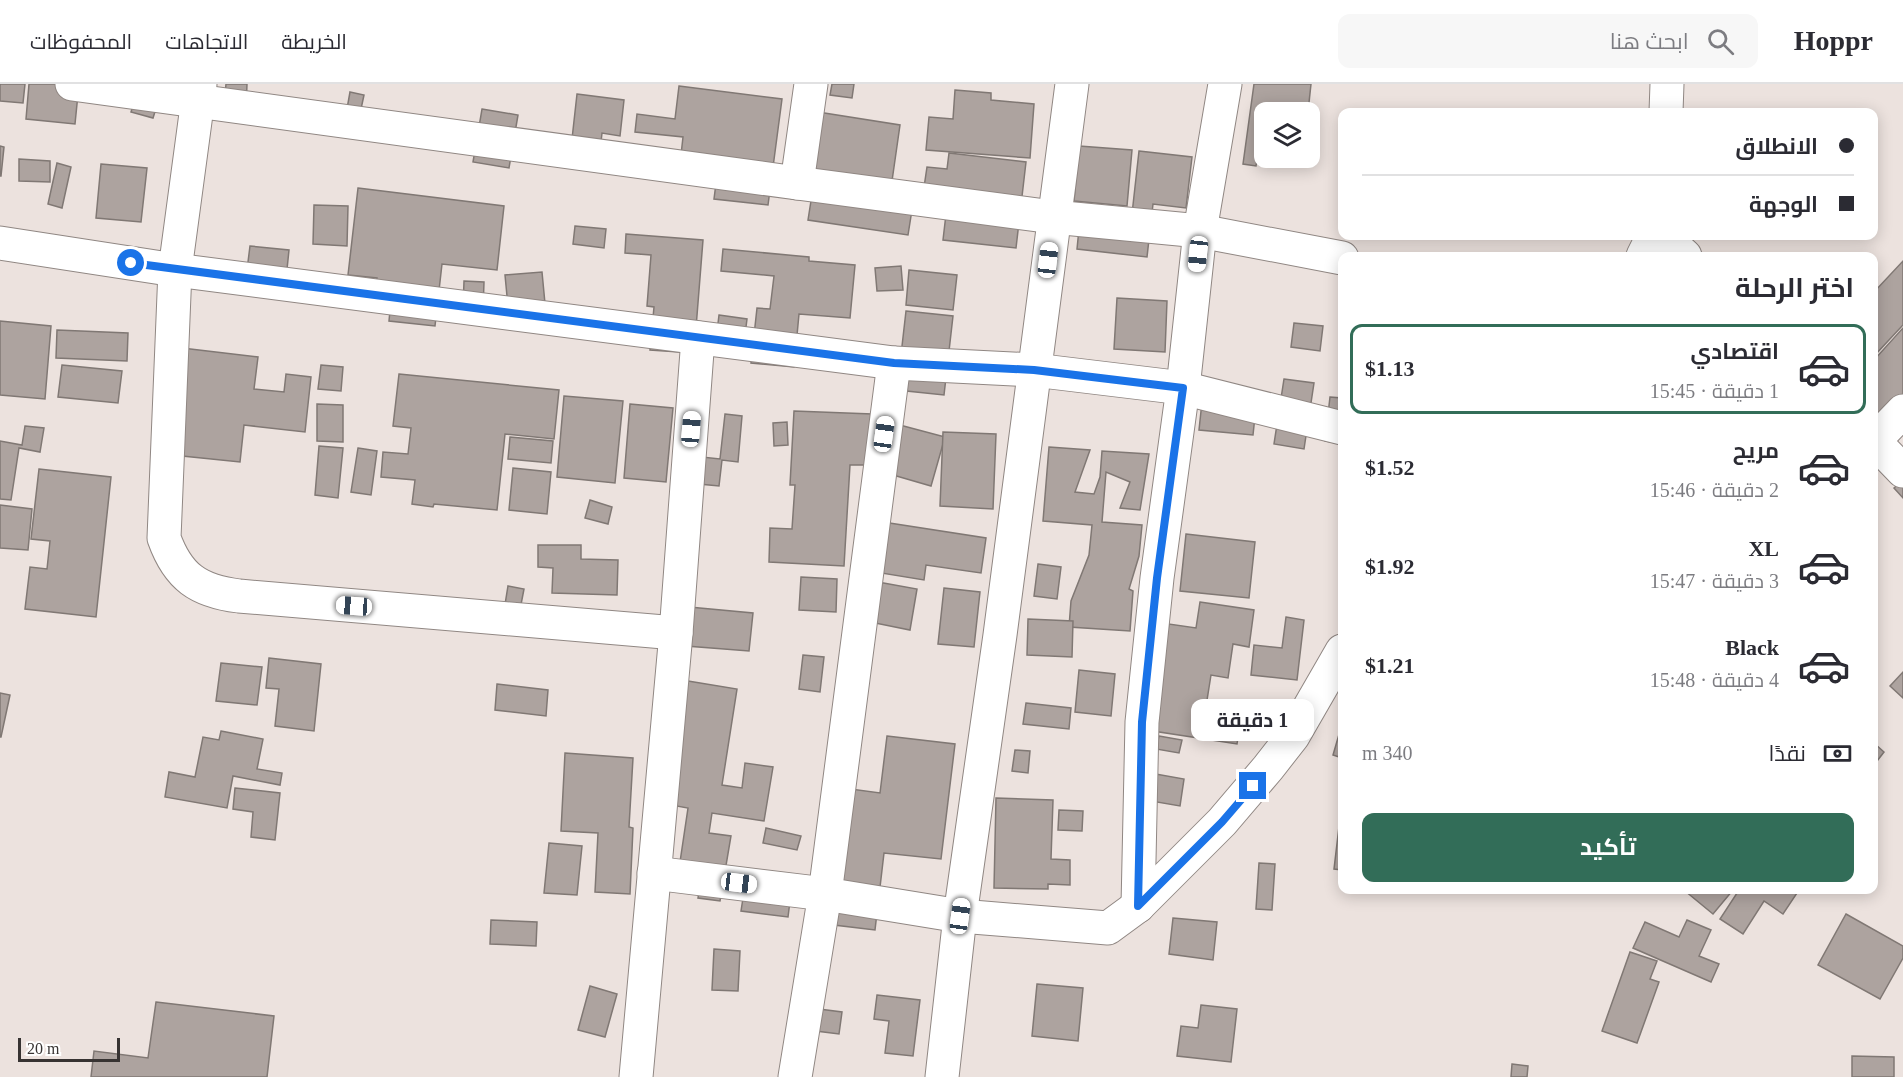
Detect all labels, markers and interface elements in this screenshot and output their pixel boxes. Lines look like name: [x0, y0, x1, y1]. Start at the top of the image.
search box: [1338, 14, 1758, 68]
icon: search: [1704, 25, 1737, 58]
text: Hoppr: [1794, 25, 1873, 56]
text: ابحث هنا: [1610, 29, 1689, 54]
text: المحفوظات: [30, 30, 132, 54]
text: الاتجاهات: [165, 30, 248, 54]
text: الخريطة: [281, 30, 347, 54]
map controls: [1254, 102, 1320, 168]
button: layers: [1254, 102, 1320, 168]
text: الانطلاق: [1735, 134, 1818, 159]
text: الوجهة: [1749, 192, 1818, 217]
car: [1187, 235, 1209, 273]
car: [1037, 241, 1059, 279]
route start: [117, 249, 144, 276]
text: اختر الرحلة: [1735, 273, 1854, 303]
text: اقتصادي: [1690, 339, 1779, 364]
icon: car: [1797, 342, 1851, 396]
text: $1.13: [1365, 356, 1415, 381]
text: 1 دقيقة · 15:45: [1650, 380, 1779, 402]
car: [680, 410, 702, 448]
car: [873, 415, 895, 453]
text: مريح: [1733, 438, 1779, 463]
icon: car: [1797, 441, 1851, 495]
text: $1.52: [1365, 455, 1415, 480]
text: 2 دقيقة · 15:46: [1650, 479, 1779, 501]
text: XL: [1748, 536, 1779, 561]
icon: car: [1797, 540, 1851, 594]
text: $1.92: [1365, 554, 1415, 579]
text: 3 دقيقة · 15:47: [1650, 570, 1779, 592]
car: [335, 596, 373, 616]
text: Black: [1725, 635, 1779, 660]
icon: car: [1797, 639, 1851, 693]
text: $1.21: [1365, 653, 1415, 678]
text: 4 دقيقة · 15:48: [1650, 669, 1779, 691]
callout: 1 دقيقة: [1192, 699, 1314, 741]
text: 1 دقيقة: [1217, 709, 1288, 731]
icon: cash: [1821, 737, 1854, 770]
text: نقدًا: [1768, 741, 1806, 766]
text: 340 m: [1362, 742, 1413, 764]
route end: [1239, 772, 1266, 799]
button: تأكيد: [1362, 813, 1854, 882]
car: [720, 872, 758, 894]
car: [949, 897, 971, 935]
scale bar: [18, 1035, 120, 1062]
text: 20 m: [27, 1040, 59, 1057]

